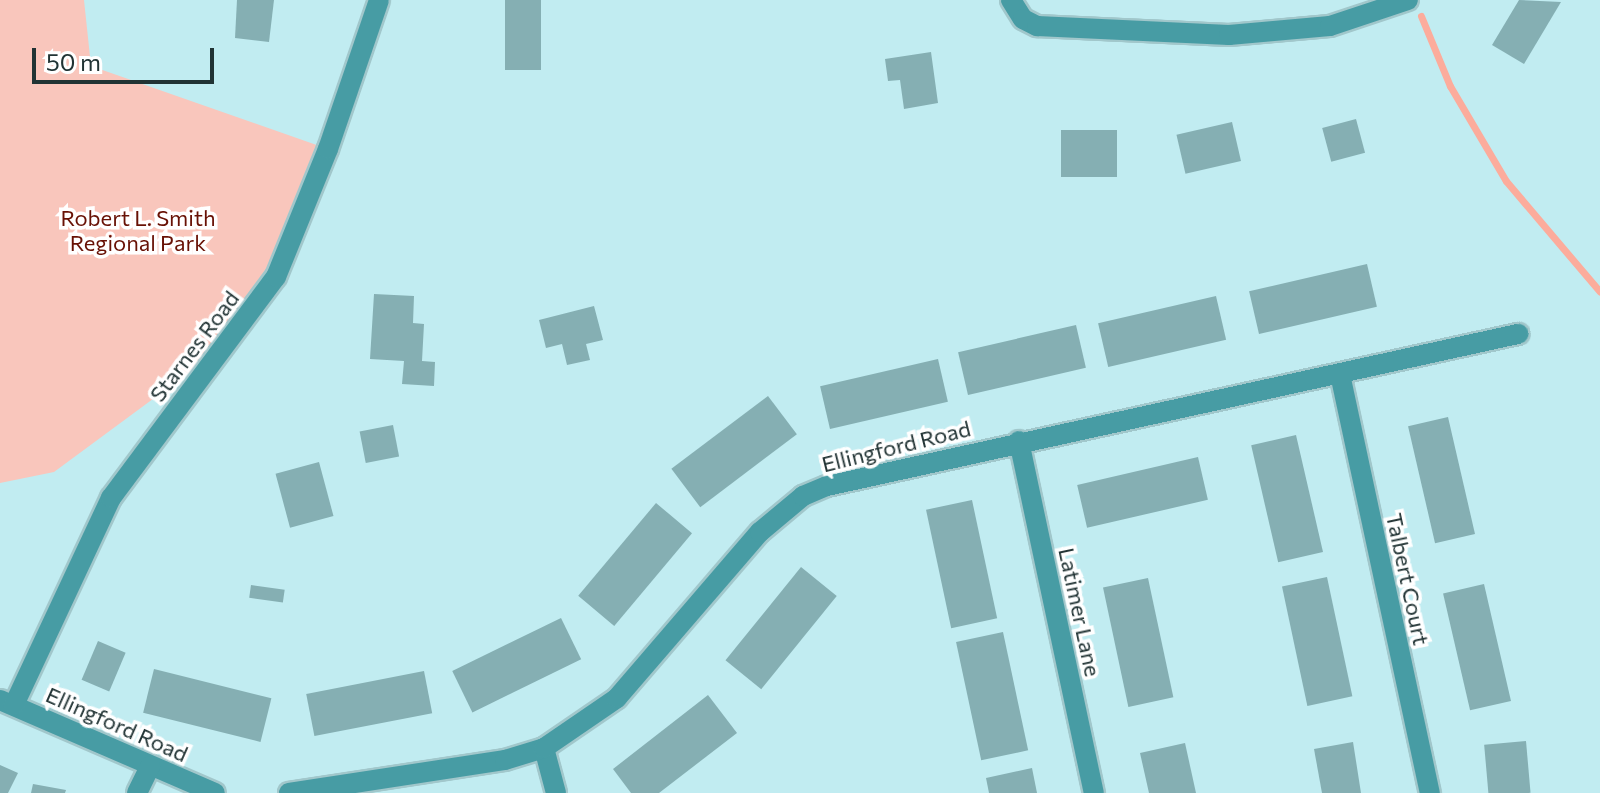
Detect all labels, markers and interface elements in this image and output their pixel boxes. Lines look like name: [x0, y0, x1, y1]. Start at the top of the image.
scale bar: [36, 32, 218, 82]
text: 50 m: [46, 47, 101, 76]
park label: Robert L. Smith Regional Park: [60, 204, 216, 256]
street label: Starnes Road: [144, 285, 244, 407]
street label: Ellingford Road: [819, 415, 973, 477]
street label: Talbert Court: [1381, 511, 1435, 647]
street label: Latimer Lane: [1053, 545, 1107, 679]
street label: Ellingford Road: [42, 681, 192, 767]

